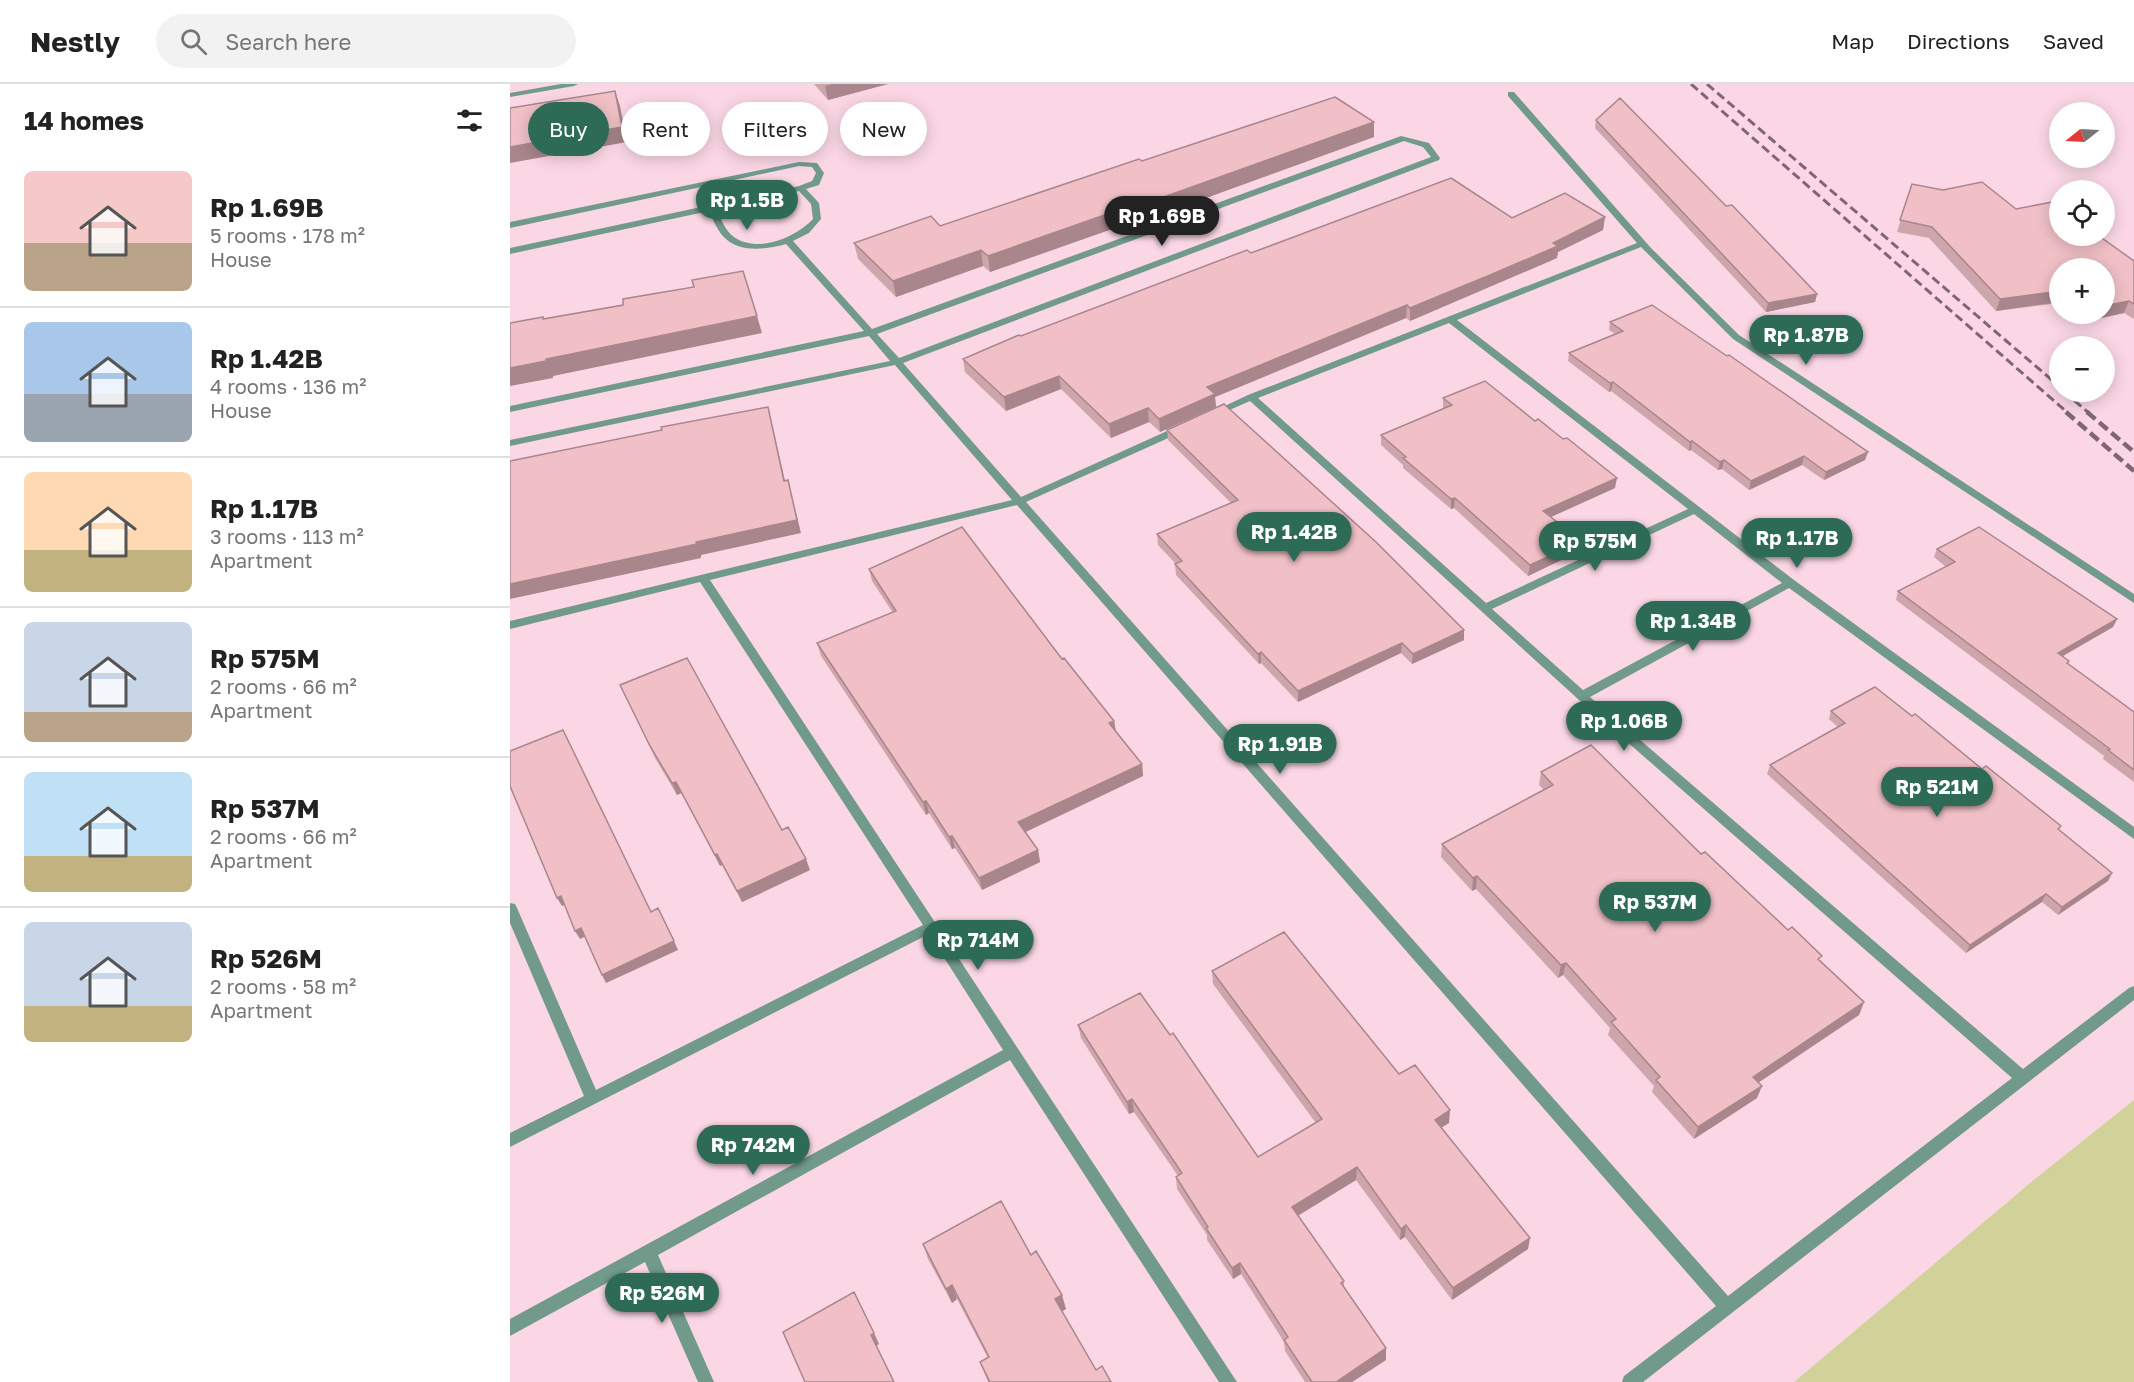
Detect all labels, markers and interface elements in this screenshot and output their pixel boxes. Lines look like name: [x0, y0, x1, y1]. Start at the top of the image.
search box: [156, 14, 576, 68]
text: Nestly: [30, 25, 120, 58]
icon: search: [177, 25, 210, 58]
text: Search here: [225, 28, 351, 55]
text: Map: [1831, 28, 1874, 54]
text: Directions: [1907, 28, 2010, 54]
text: Saved: [2043, 28, 2104, 54]
chip: Buy: [528, 102, 609, 156]
chip: Rent: [621, 102, 710, 156]
chip: Filters: [722, 102, 828, 156]
chip: New: [840, 102, 927, 156]
north arrow: [2049, 102, 2115, 168]
map controls: [2049, 102, 2115, 402]
icon: filters: [453, 104, 486, 137]
text: 14 homes: [24, 105, 144, 136]
pin: Rp 1.5B: [692, 180, 802, 231]
button: locate: [2049, 180, 2115, 246]
text: Rp 1.5B: [710, 187, 784, 211]
text: Rp 1.69B: [210, 192, 324, 223]
icon: home: [72, 195, 144, 267]
pin: Rp 1.69B: [1100, 196, 1224, 247]
text: Rp 1.69B: [1118, 203, 1206, 227]
text: 5 rooms · 178 m²: [210, 223, 365, 247]
text: House: [210, 247, 272, 271]
button: +: [2049, 258, 2115, 324]
pin: Rp 1.87B: [1744, 315, 1868, 366]
text: Rp 1.87B: [1763, 322, 1849, 346]
button: −: [2049, 336, 2115, 402]
text: Rp 1.42B: [210, 343, 323, 374]
icon: home: [72, 346, 144, 418]
text: 4 rooms · 136 m²: [210, 374, 367, 398]
text: House: [210, 398, 272, 422]
text: Rp 1.17B: [210, 493, 318, 524]
icon: home: [72, 496, 144, 568]
pin: Rp 1.42B: [1232, 512, 1356, 563]
pin: Rp 1.17B: [1735, 518, 1859, 569]
text: Rp 1.42B: [1251, 519, 1337, 543]
pin: Rp 575M: [1540, 521, 1650, 572]
text: 3 rooms · 113 m²: [210, 524, 364, 548]
text: Rp 1.17B: [1755, 525, 1839, 549]
text: Rp 575M: [1553, 528, 1637, 552]
text: Apartment: [210, 548, 313, 572]
pin: Rp 1.34B: [1631, 601, 1755, 652]
text: Rp 1.34B: [1650, 608, 1736, 632]
text: Rp 575M: [210, 643, 320, 674]
icon: home: [72, 646, 144, 718]
text: 2 rooms · 66 m²: [210, 674, 357, 698]
text: Apartment: [210, 698, 313, 722]
pin: Rp 1.06B: [1562, 701, 1686, 752]
text: Rp 1.06B: [1580, 708, 1668, 732]
pin: Rp 1.91B: [1218, 724, 1342, 775]
text: Rp 1.91B: [1238, 731, 1323, 755]
pin: Rp 521M: [1882, 767, 1992, 818]
text: Rp 521M: [1895, 774, 1979, 798]
text: Rp 537M: [210, 793, 320, 824]
icon: home: [72, 796, 144, 868]
text: 2 rooms · 66 m²: [210, 824, 357, 848]
text: Apartment: [210, 848, 313, 872]
pin: Rp 537M: [1600, 882, 1710, 933]
text: Rp 537M: [1613, 889, 1697, 913]
pin: Rp 714M: [923, 920, 1033, 971]
text: Rp 714M: [937, 927, 1019, 951]
text: Rp 526M: [210, 943, 322, 974]
icon: home: [72, 946, 144, 1018]
text: 2 rooms · 58 m²: [210, 974, 356, 998]
text: Apartment: [210, 998, 313, 1022]
pin: Rp 742M: [698, 1125, 808, 1176]
text: Rp 742M: [711, 1132, 795, 1156]
pin: Rp 526M: [607, 1273, 717, 1324]
text: Rp 526M: [619, 1280, 705, 1304]

